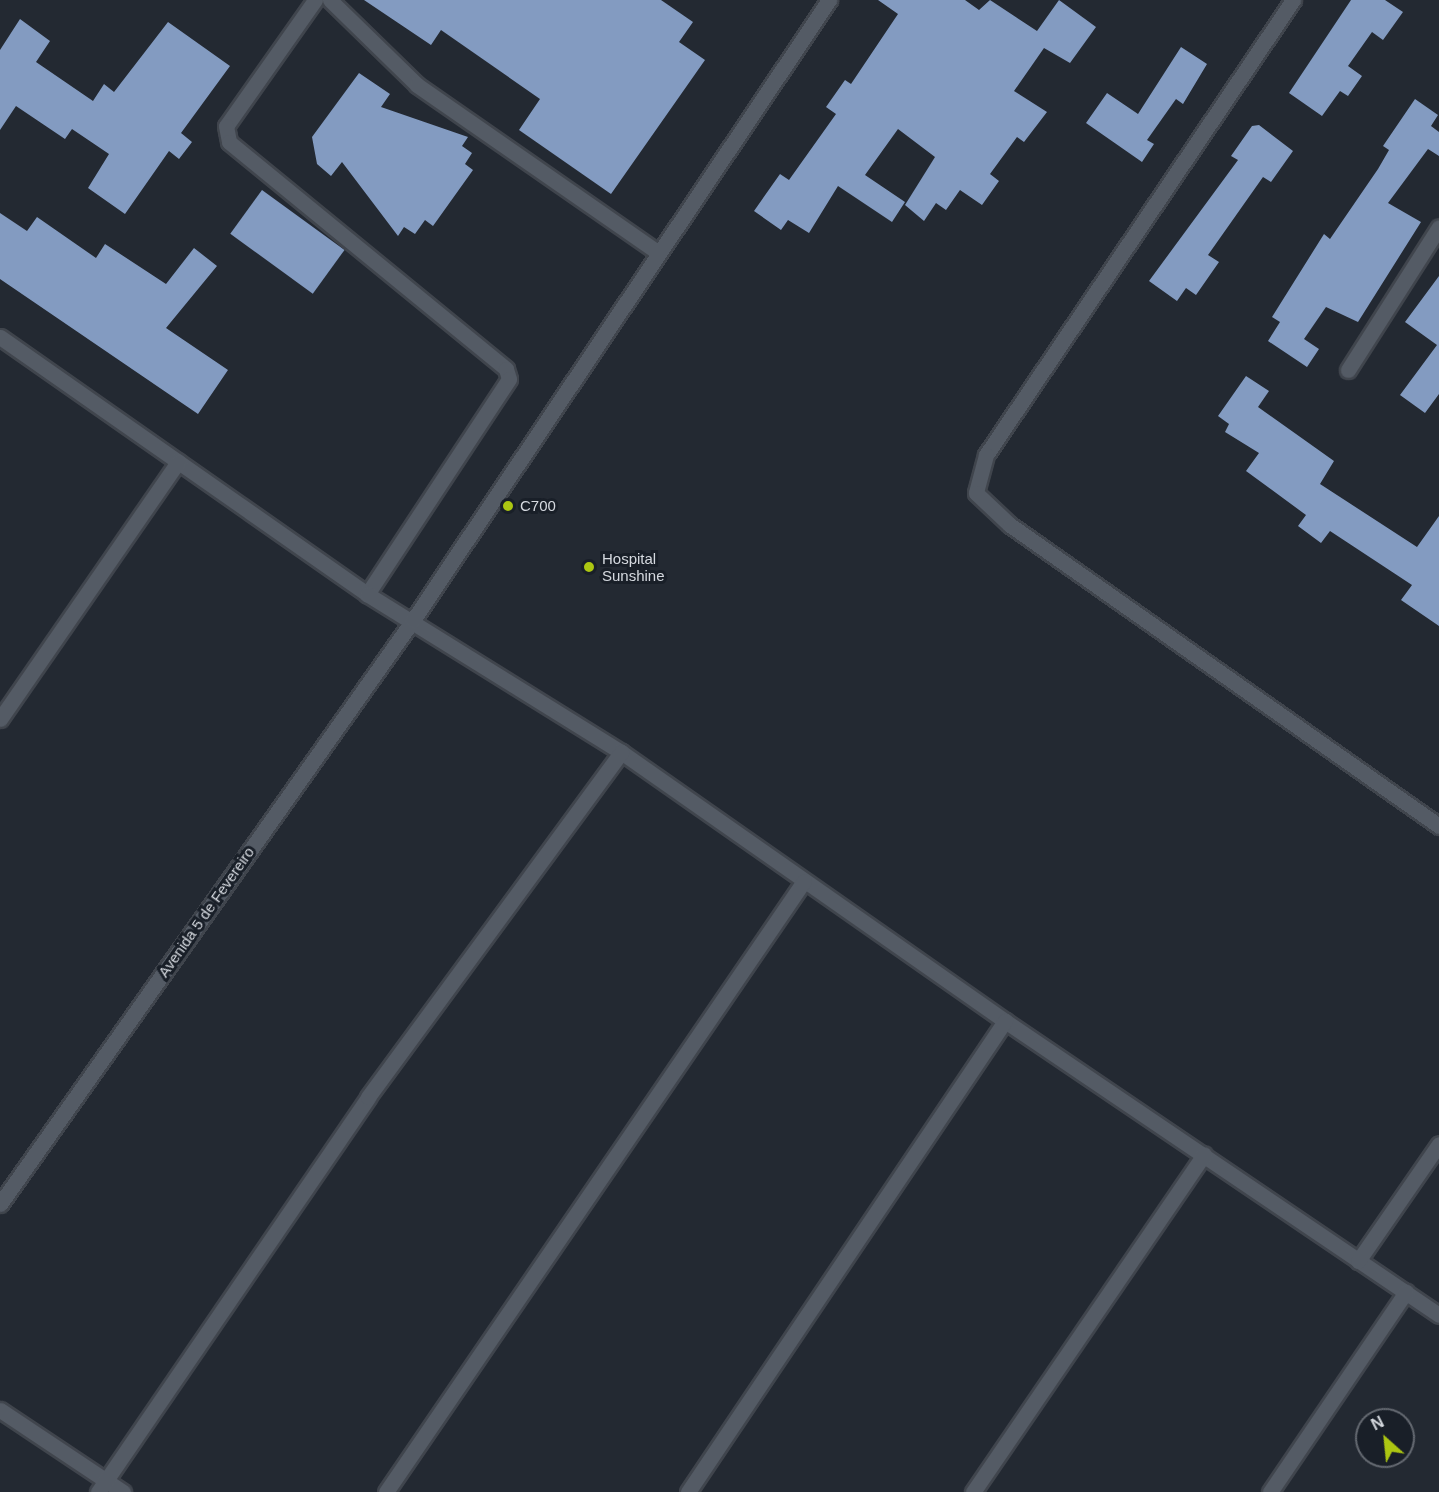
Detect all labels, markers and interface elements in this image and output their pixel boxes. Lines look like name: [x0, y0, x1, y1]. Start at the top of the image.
place label: C700: [520, 497, 556, 515]
marker: C700: [501, 499, 515, 513]
place label: Hospital Sunshine: [602, 549, 665, 584]
marker: Hospital Sunshine: [580, 558, 598, 576]
street label: Avenida 5 de Fevereiro: [154, 843, 258, 981]
north arrow: [1355, 1408, 1415, 1468]
text: N: [1368, 1413, 1387, 1433]

